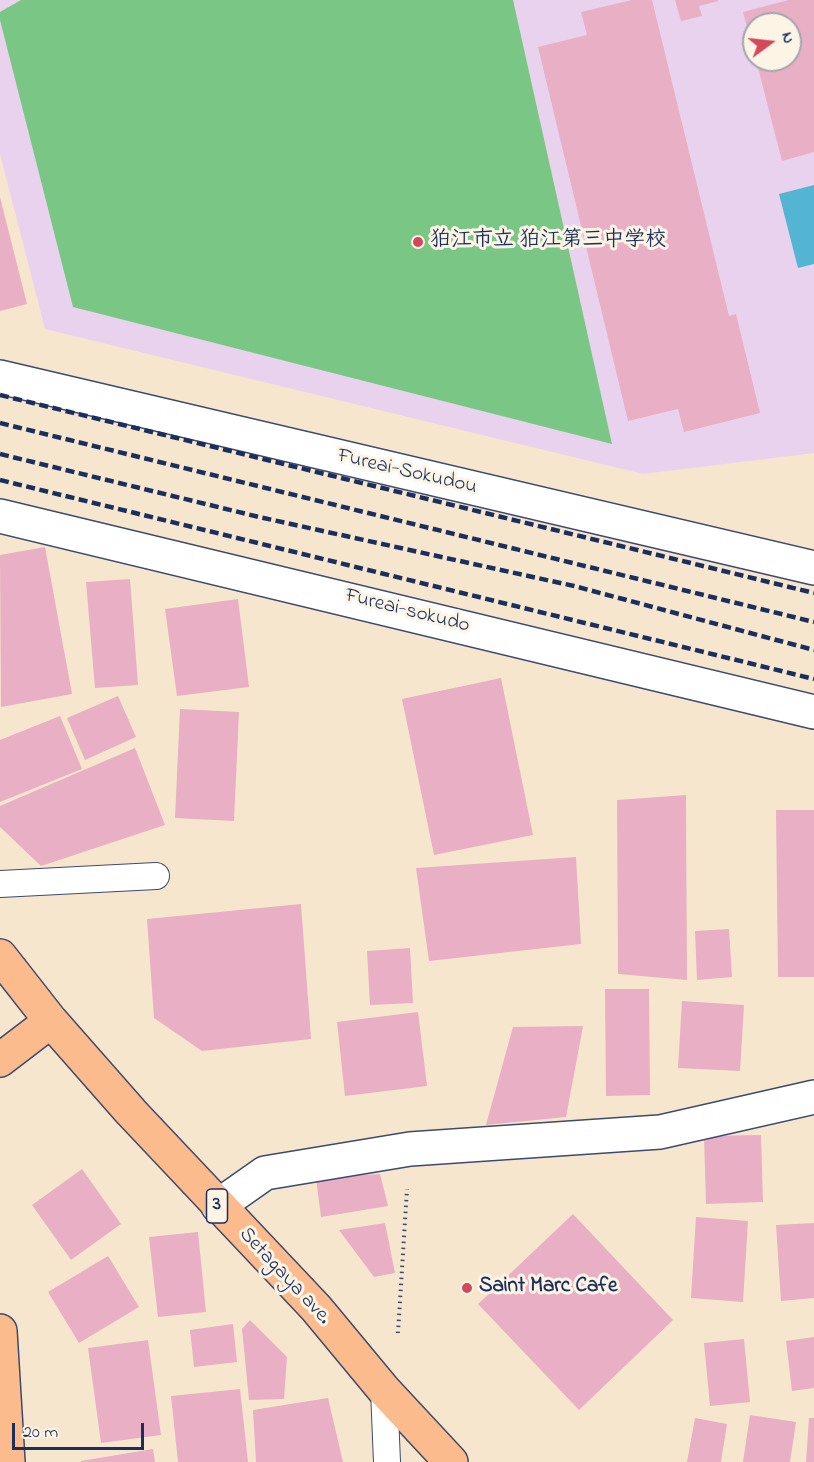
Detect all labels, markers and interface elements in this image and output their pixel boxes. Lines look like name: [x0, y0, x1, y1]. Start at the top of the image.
north arrow: [742, 12, 802, 72]
text: N: [774, 30, 800, 46]
place label: 狛江市立 狛江第三中学校: [430, 229, 666, 255]
marker: 狛江市立 狛江第三中学校: [411, 235, 425, 249]
street label: Fureai-Sokudou: [335, 445, 479, 501]
street label: Fureai-sokudo: [342, 584, 472, 640]
road number: 3: [206, 1189, 228, 1223]
street label: Setagaya ave.: [232, 1223, 336, 1331]
place label: Saint Marc Cafe: [479, 1275, 617, 1301]
marker: Saint Marc Cafe: [460, 1281, 474, 1295]
scale bar: [15, 1411, 147, 1449]
text: 20 m: [23, 1420, 58, 1446]

